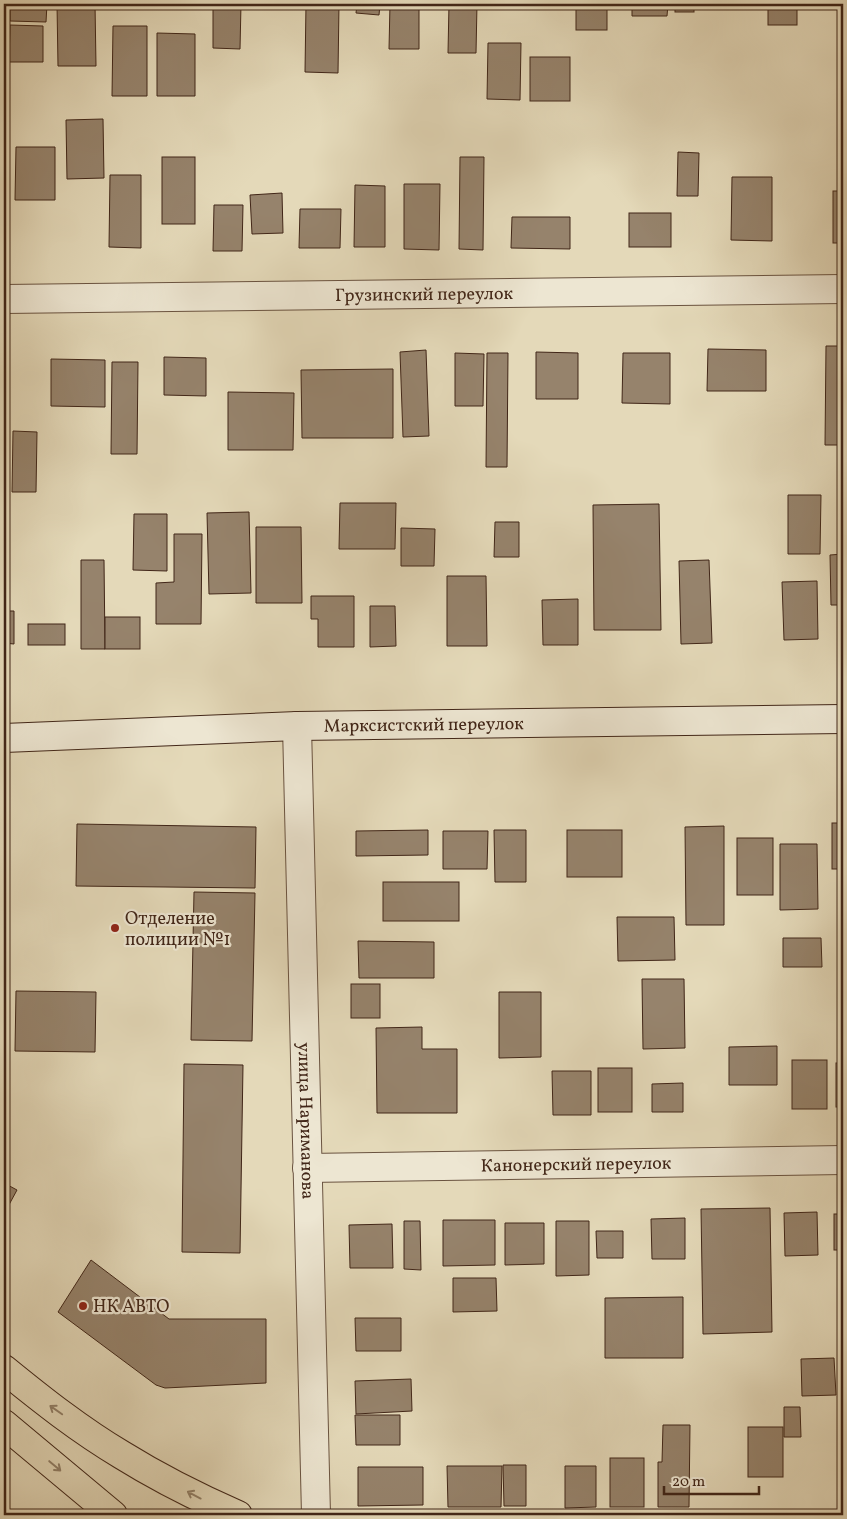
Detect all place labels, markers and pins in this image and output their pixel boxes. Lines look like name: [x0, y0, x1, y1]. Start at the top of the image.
place label: Отделение полиции №1: [125, 907, 231, 953]
marker: Отделение полиции №1: [109, 922, 121, 934]
place label: НК АВТО: [93, 1295, 169, 1320]
marker: НК АВТО: [77, 1300, 89, 1312]

